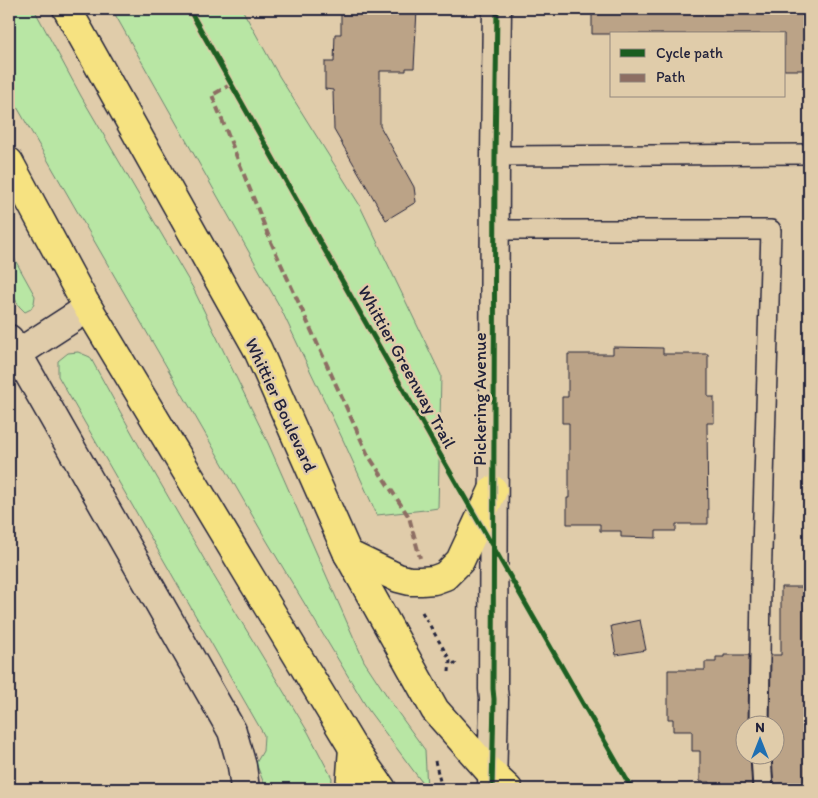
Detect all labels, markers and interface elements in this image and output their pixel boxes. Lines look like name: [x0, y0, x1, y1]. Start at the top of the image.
legend: [610, 32, 786, 98]
text: Cycle path: [656, 44, 723, 62]
text: Path: [656, 68, 685, 86]
street label: Whittier Greenway Trail: [353, 282, 461, 452]
street label: Pickering Avenue: [469, 332, 491, 466]
street label: Whittier Boulevard: [240, 335, 322, 476]
north arrow: [736, 716, 786, 766]
text: N: [755, 719, 765, 736]

